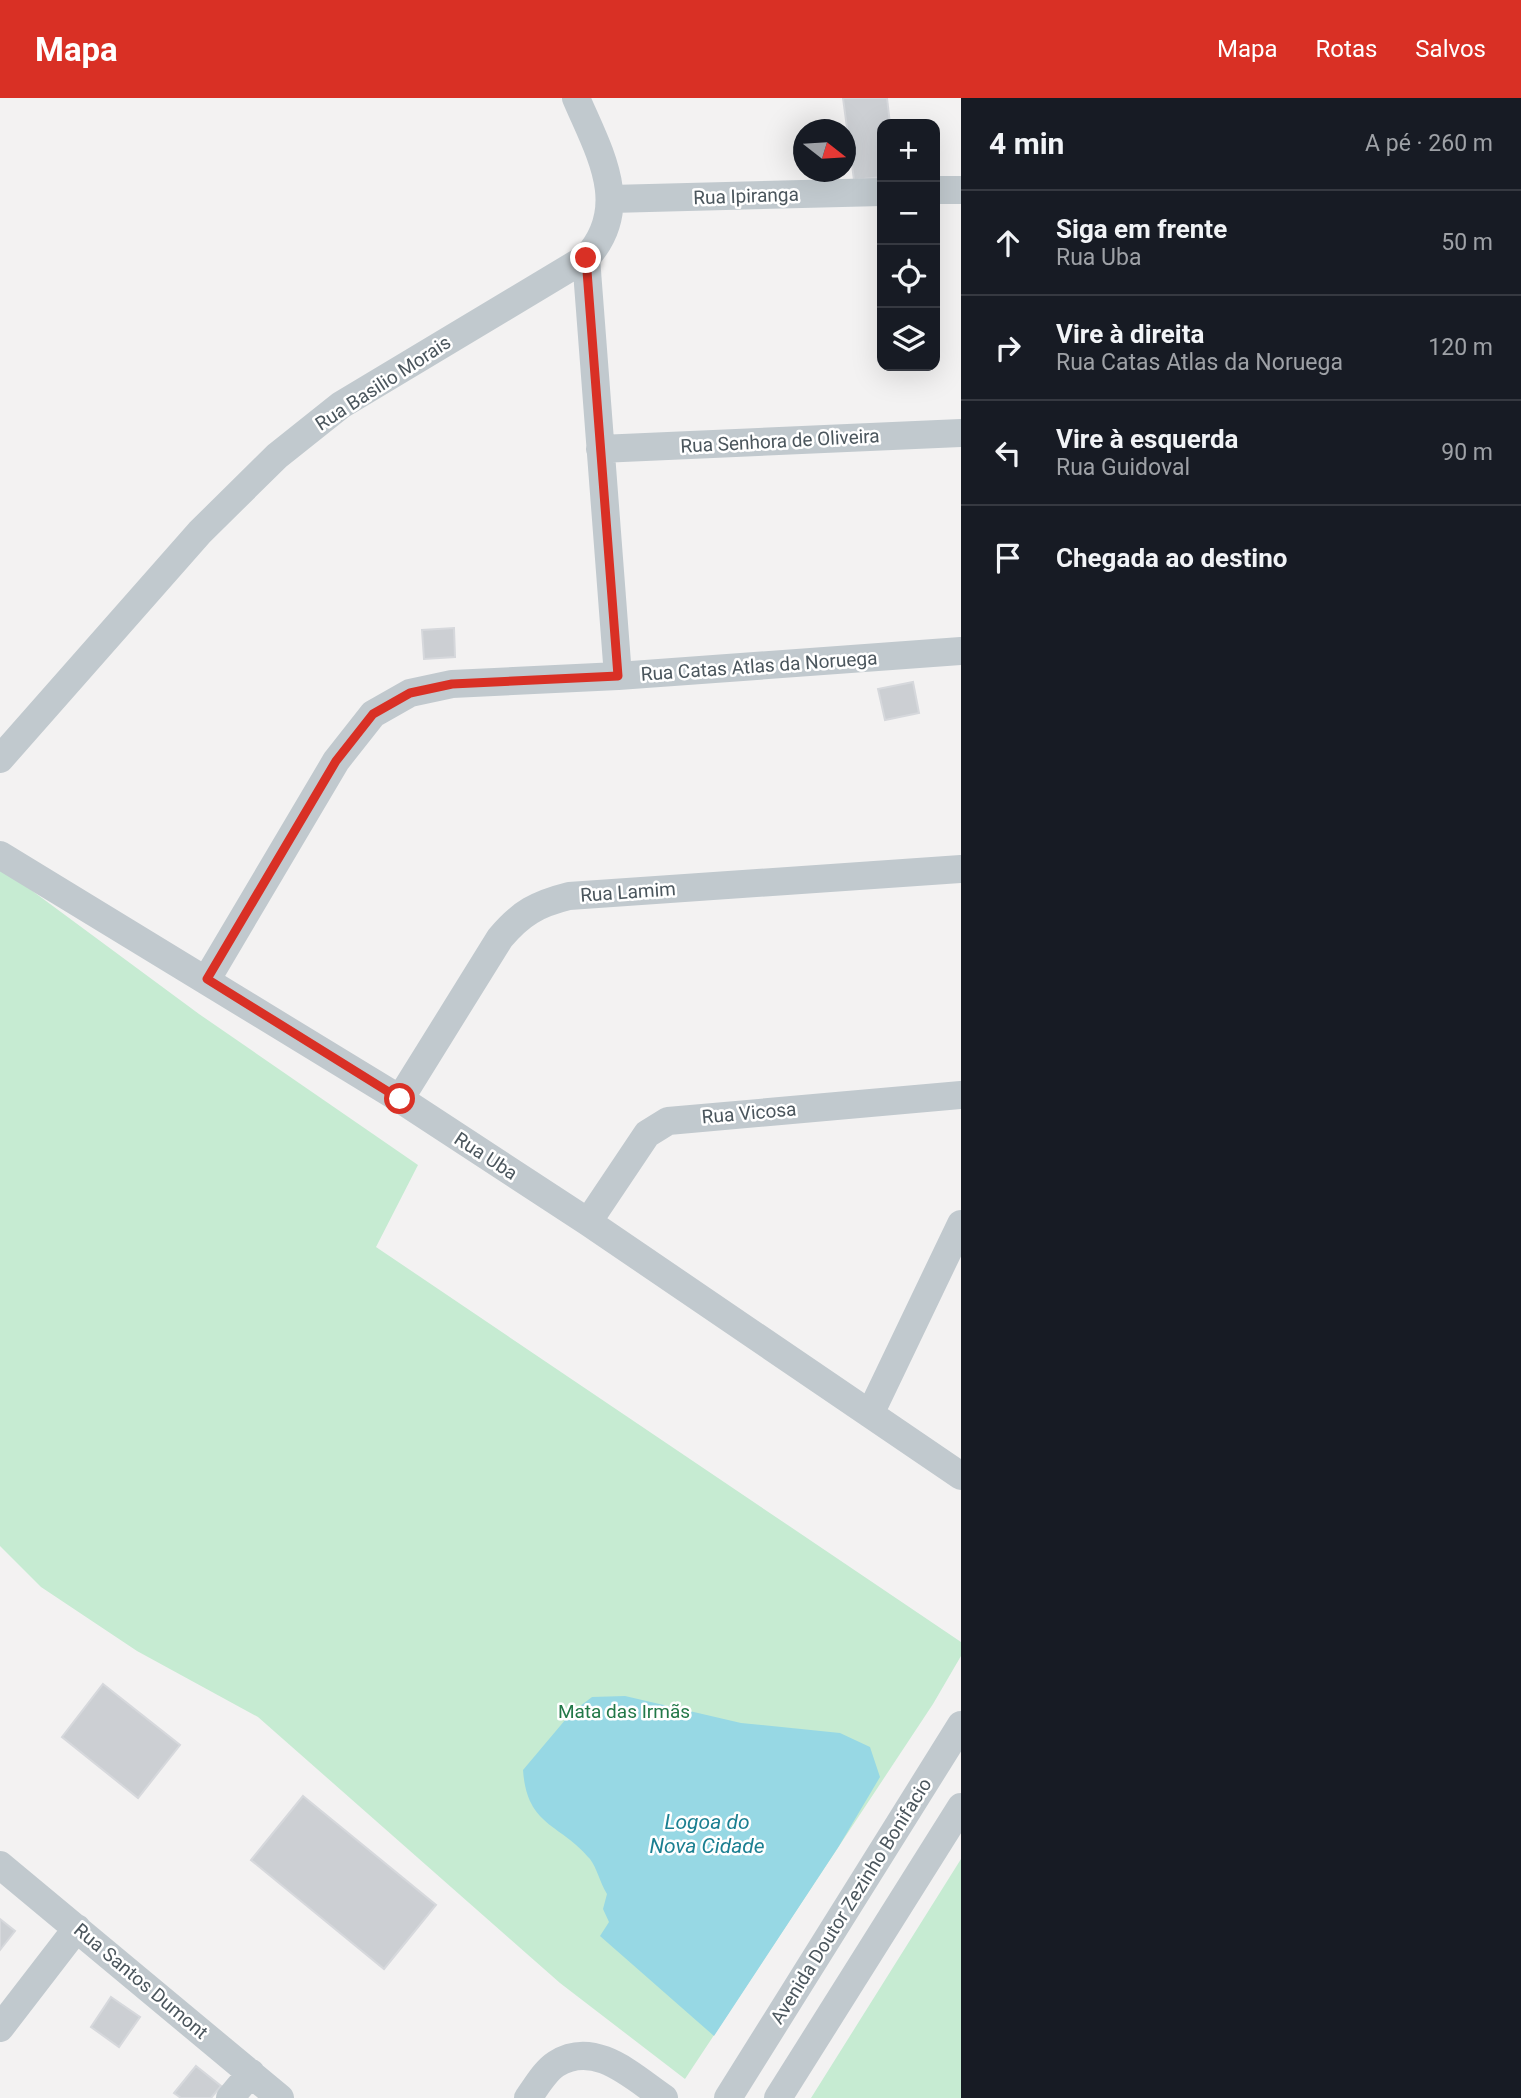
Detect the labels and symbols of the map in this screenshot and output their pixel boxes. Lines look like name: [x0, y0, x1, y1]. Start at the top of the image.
north arrow: [793, 119, 856, 182]
street label: Rua Ipiranga: [693, 183, 799, 209]
route end: [570, 242, 601, 273]
street label: Rua Basilio Morais: [311, 331, 455, 435]
street label: Rua Senhora de Oliveira: [680, 424, 880, 458]
street label: Rua Catas Atlas da Noruega: [640, 646, 878, 686]
street label: Rua Lamim: [579, 877, 677, 907]
route start: [384, 1083, 415, 1114]
street label: Rua Vicosa: [701, 1097, 797, 1129]
street label: Rua Uba: [450, 1127, 522, 1185]
park label: Mata das Irmãs: [558, 1700, 690, 1723]
street label: Avenida Doutor Zezinho Bonifacio: [766, 1774, 936, 2028]
water label: Logoa do Nova Cidade: [649, 1810, 765, 1858]
street label: Rua Santos Dumont: [69, 1918, 213, 2044]

